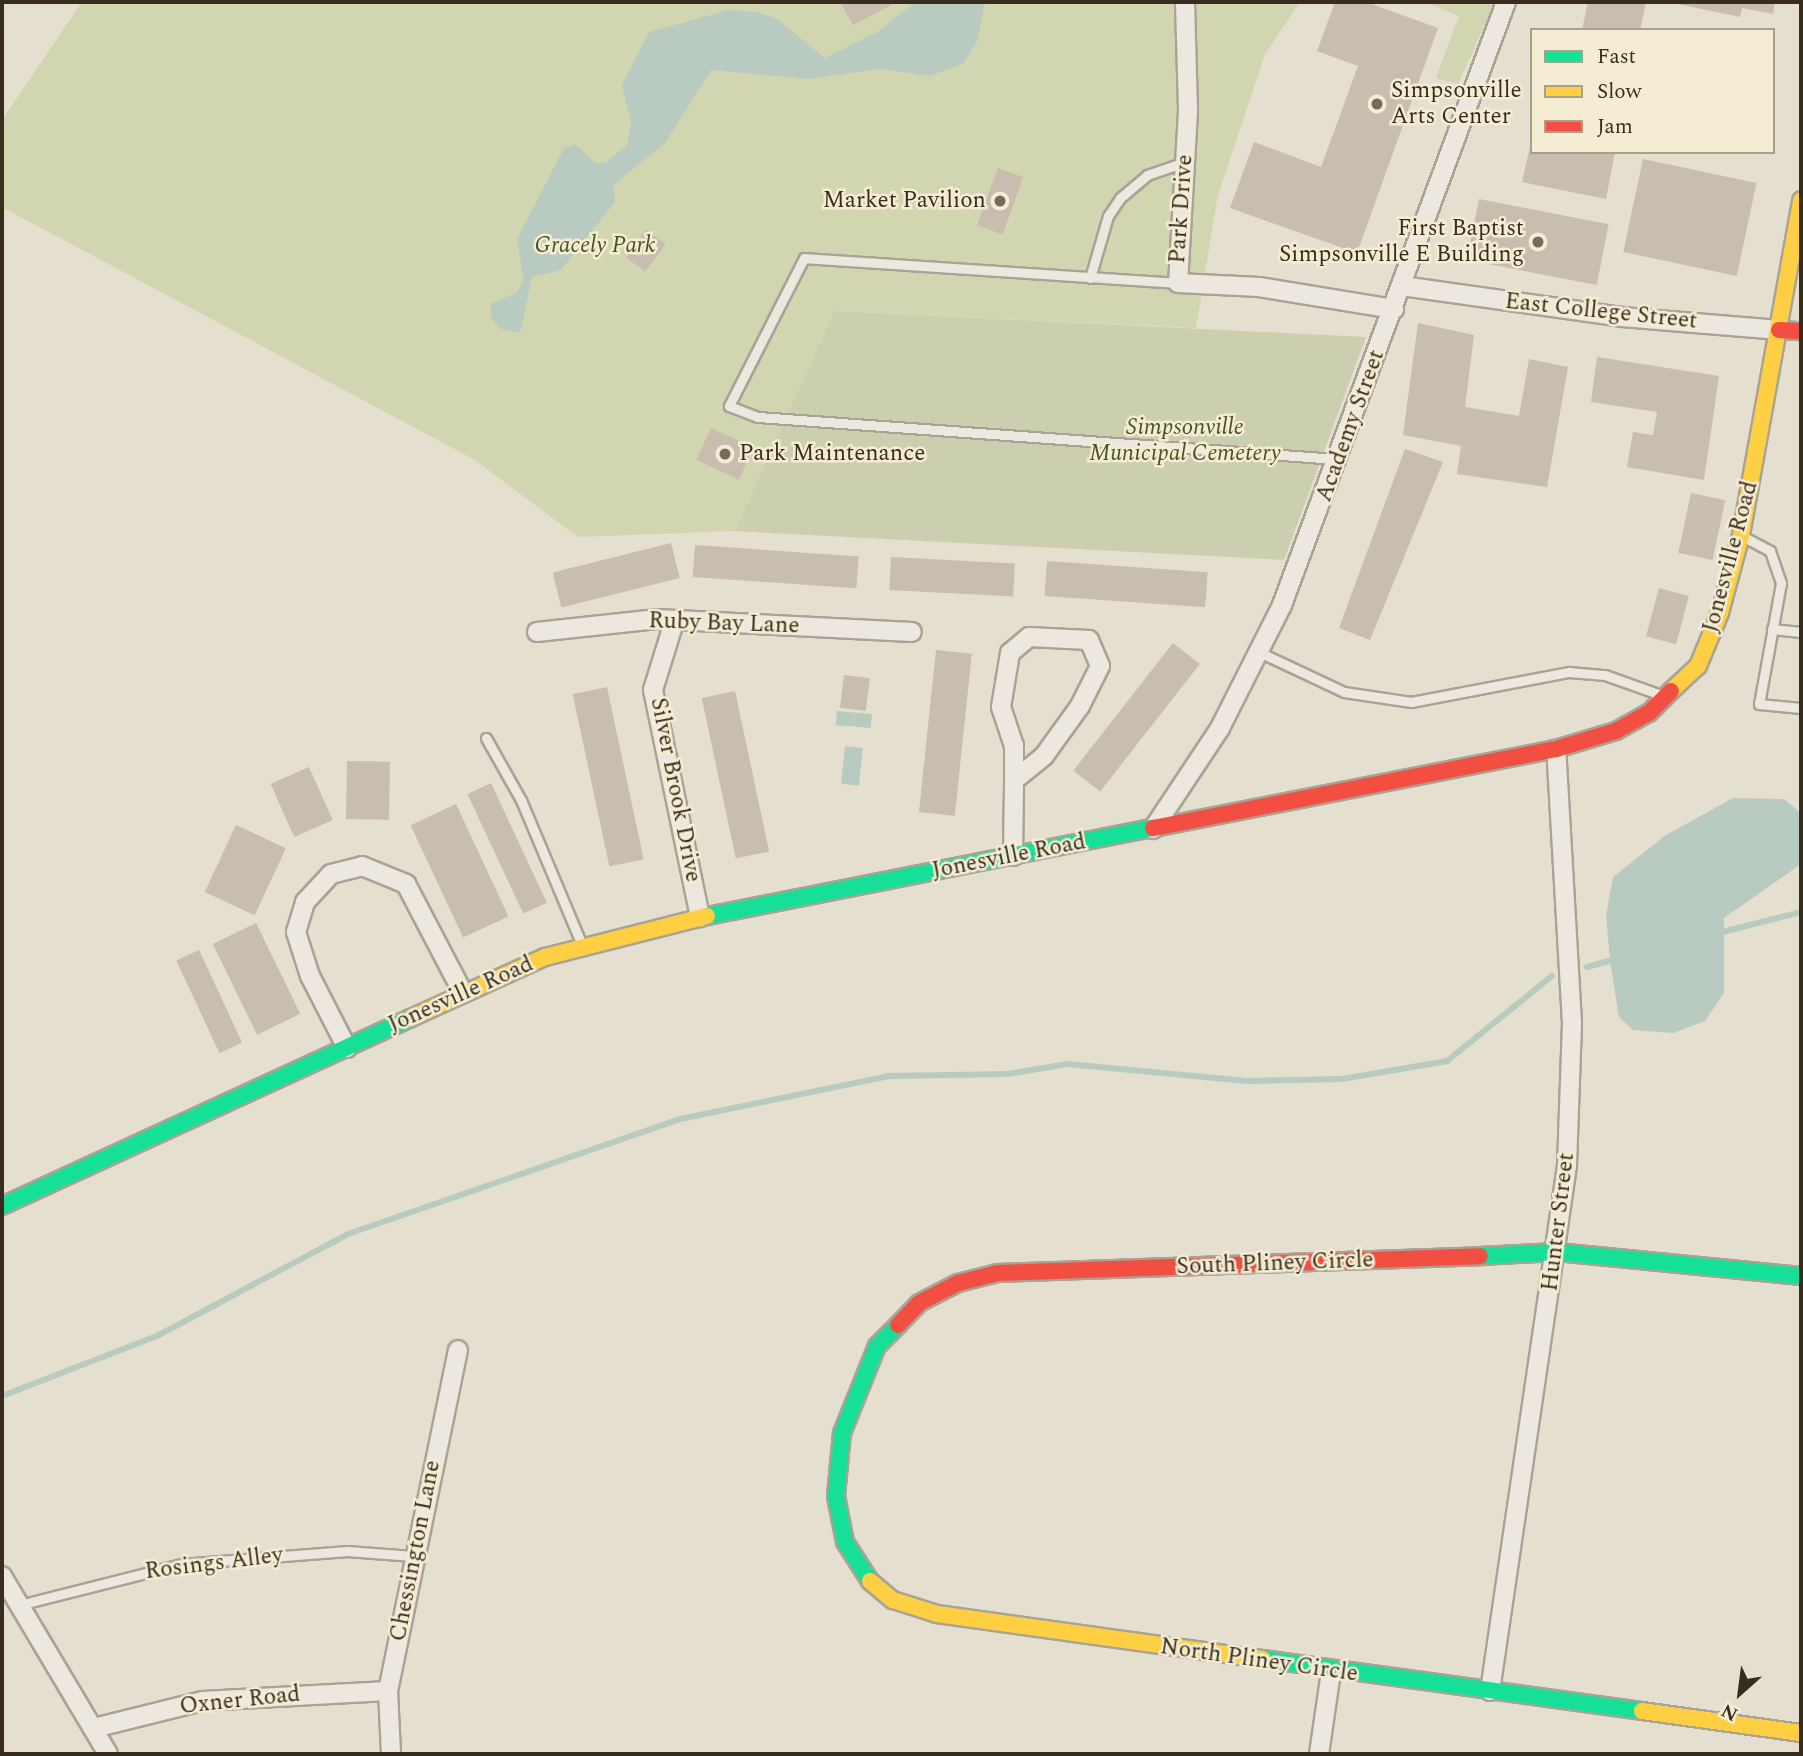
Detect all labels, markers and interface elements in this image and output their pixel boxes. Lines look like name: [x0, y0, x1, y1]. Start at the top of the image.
legend: [1530, 28, 1775, 154]
text: Fast: [1597, 41, 1636, 73]
text: Slow: [1597, 76, 1641, 108]
place label: Simpsonville Arts Center: [1391, 77, 1522, 131]
marker: Simpsonville Arts Center: [1369, 96, 1385, 112]
text: Jam: [1597, 111, 1633, 143]
street label: Park Drive: [1164, 153, 1200, 265]
place label: Market Pavilion: [823, 187, 986, 215]
marker: Market Pavilion: [992, 193, 1008, 209]
place label: First Baptist Simpsonville E Building: [1279, 215, 1524, 269]
park label: Gracely Park: [534, 232, 656, 260]
marker: First Baptist Simpsonville E Building: [1530, 234, 1546, 250]
street label: East College Street: [1503, 288, 1699, 336]
street label: Academy Street: [1311, 346, 1391, 506]
park label: Simpsonville Municipal Cemetery: [1089, 414, 1281, 468]
place label: Park Maintenance: [739, 440, 925, 468]
marker: Park Maintenance: [717, 446, 733, 462]
street label: Jonesville Road: [1697, 478, 1765, 636]
street label: Ruby Bay Lane: [648, 608, 800, 640]
street label: Silver Brook Drive: [644, 695, 706, 885]
street label: Jonesville Road: [930, 829, 1088, 885]
street label: Jonesville Road: [384, 951, 538, 1039]
street label: Hunter Street: [1537, 1151, 1581, 1293]
street label: South Pliney Circle: [1176, 1247, 1374, 1281]
street label: Chessington Lane: [385, 1458, 447, 1644]
street label: Rosings Alley: [143, 1542, 285, 1586]
street label: North Pliney Circle: [1159, 1633, 1359, 1689]
north arrow: [1705, 1658, 1775, 1728]
street label: Oxner Road: [178, 1681, 302, 1721]
text: N: [1716, 1696, 1744, 1728]

